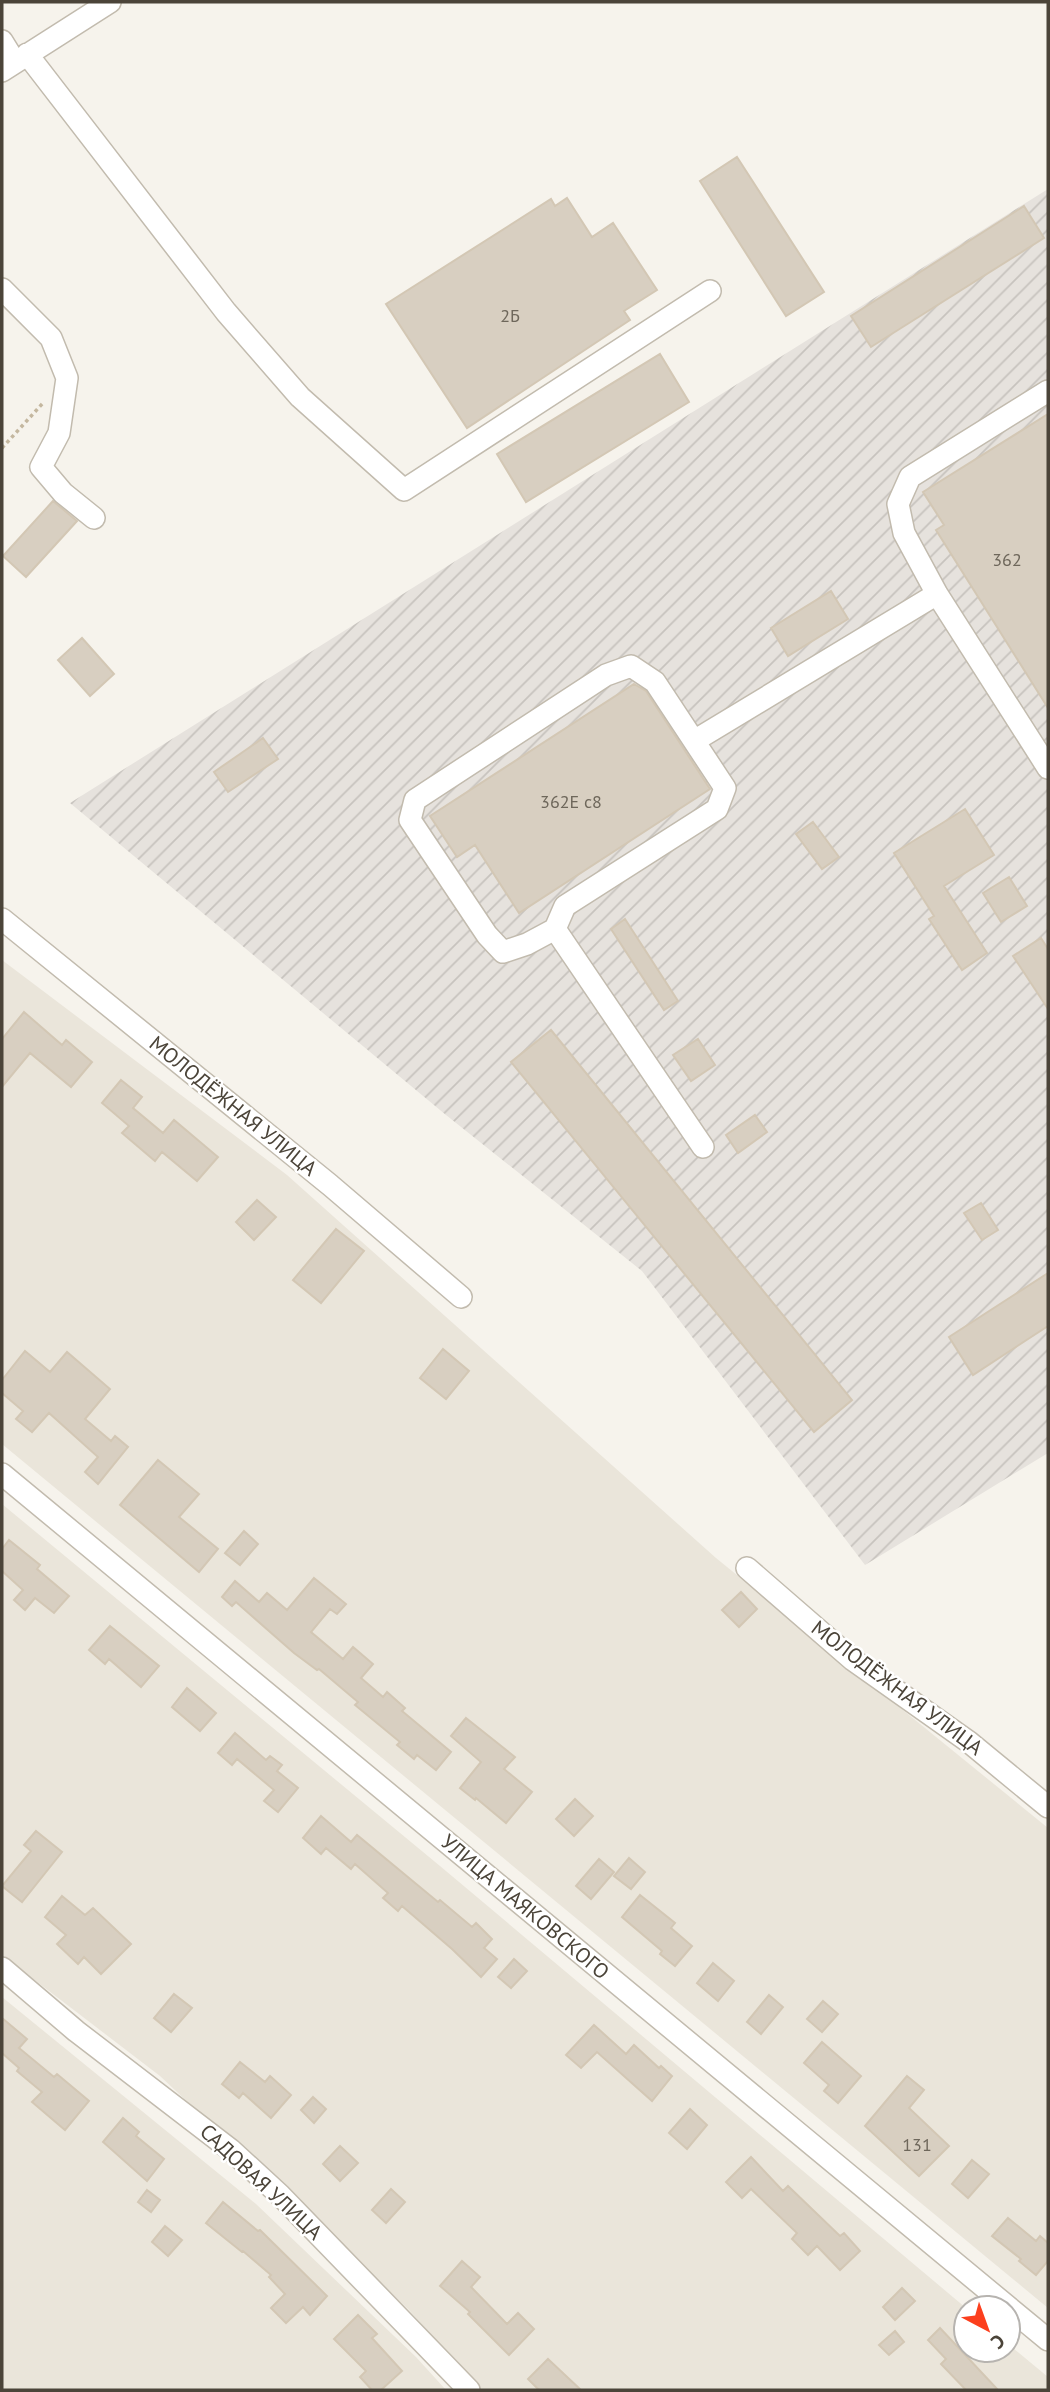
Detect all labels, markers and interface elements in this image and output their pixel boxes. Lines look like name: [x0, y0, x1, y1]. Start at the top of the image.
house number: 2Б: [500, 304, 520, 327]
house number: 362: [992, 548, 1022, 571]
house number: 362Е с8: [540, 790, 602, 813]
street label: МОЛОДЁЖНАЯ УЛИЦА: [144, 1030, 323, 1182]
street label: МОЛОДЁЖНАЯ УЛИЦА: [806, 1614, 989, 1761]
street label: УЛИЦА МАЯКОВСКОГО: [436, 1828, 615, 1985]
street label: САДОВАЯ УЛИЦА: [194, 2118, 329, 2246]
house number: 131: [902, 2133, 932, 2156]
north arrow: [952, 2294, 1022, 2364]
text: С: [986, 2329, 1010, 2355]

